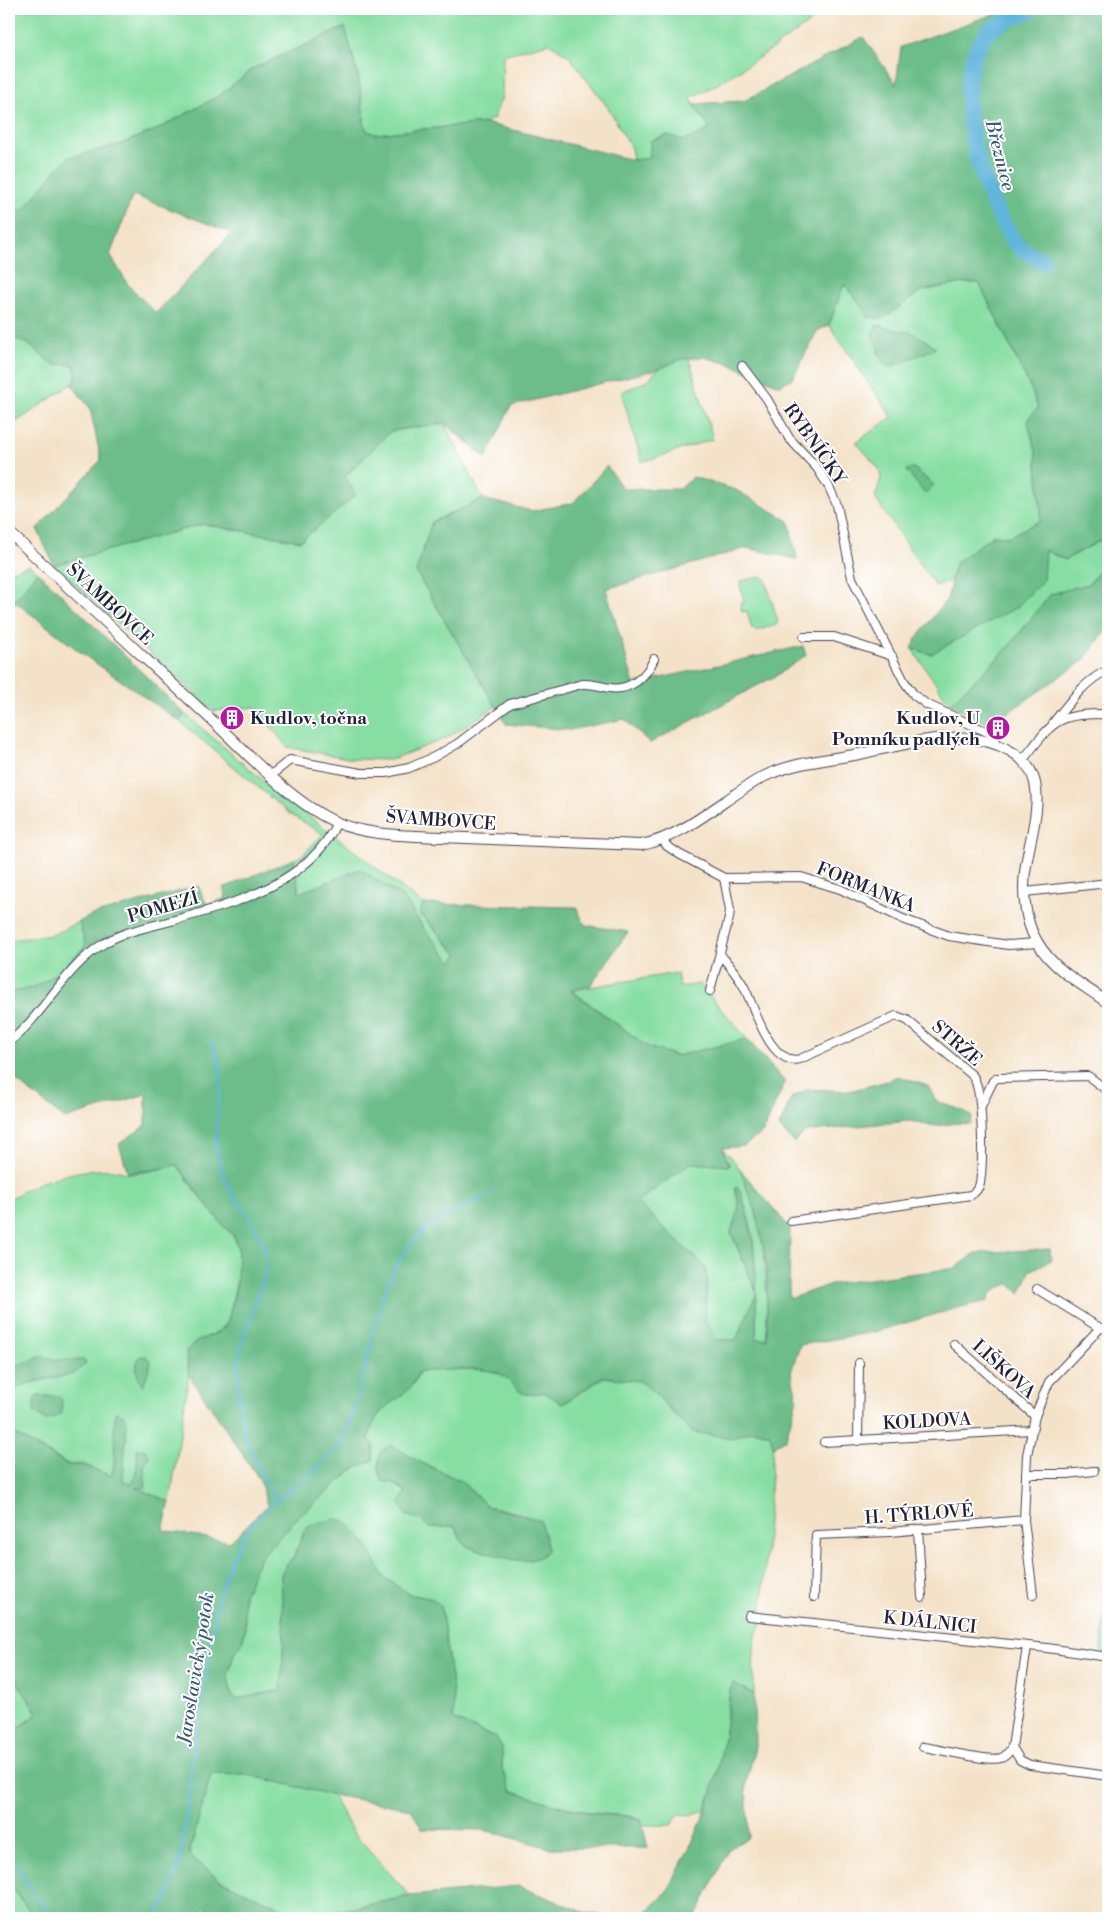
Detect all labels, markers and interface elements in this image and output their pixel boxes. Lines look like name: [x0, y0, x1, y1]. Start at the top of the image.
water label: Březnice: [979, 116, 1020, 194]
street label: RYBNÍČKY: [778, 399, 852, 490]
street label: ŠVAMBOVCE: [61, 558, 158, 650]
building icon: Kudlov, točna: [219, 705, 245, 731]
place label: Kudlov, točna: [250, 707, 367, 730]
place label: Kudlov, U Pomníku padlých: [832, 707, 980, 751]
building icon: Kudlov, U Pomníku padlých: [985, 715, 1011, 741]
street label: ŠVAMBOVCE: [385, 805, 497, 836]
street label: FORMANKA: [813, 857, 919, 918]
street label: POMEZÍ: [125, 886, 202, 929]
street label: STRŽE: [927, 1015, 987, 1072]
street label: LIŠKOVA: [967, 1335, 1041, 1404]
street label: KOLDOVA: [882, 1408, 972, 1435]
street label: H. TÝRLOVÉ: [864, 1499, 974, 1530]
water label: Jaroslavický potok: [172, 1591, 220, 1748]
street label: K DÁLNICI: [882, 1606, 978, 1639]

